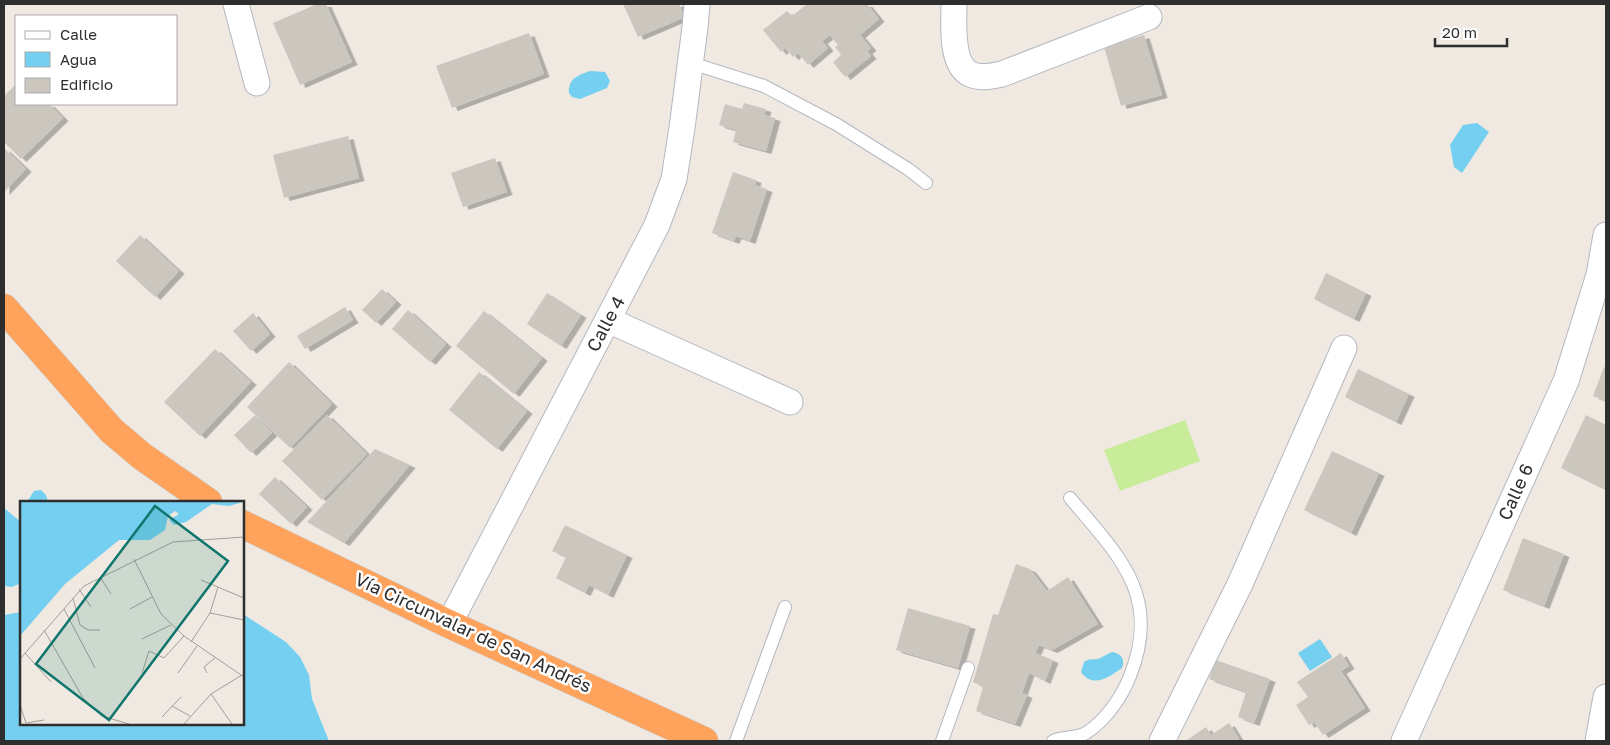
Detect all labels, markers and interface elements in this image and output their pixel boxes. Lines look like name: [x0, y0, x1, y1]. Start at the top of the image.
legend: [15, 15, 178, 105]
scale bar: [1435, 15, 1508, 47]
text: 20 m: [1442, 23, 1477, 41]
text: Calle: [60, 25, 97, 43]
text: Agua: [60, 50, 97, 68]
text: Edificio: [60, 75, 113, 93]
street label: Calle 4: [581, 292, 629, 355]
street label: Calle 6: [1493, 460, 1537, 523]
inset map: [20, 501, 244, 725]
street label: Vía Circunvalar de San Andrés: [352, 568, 595, 697]

